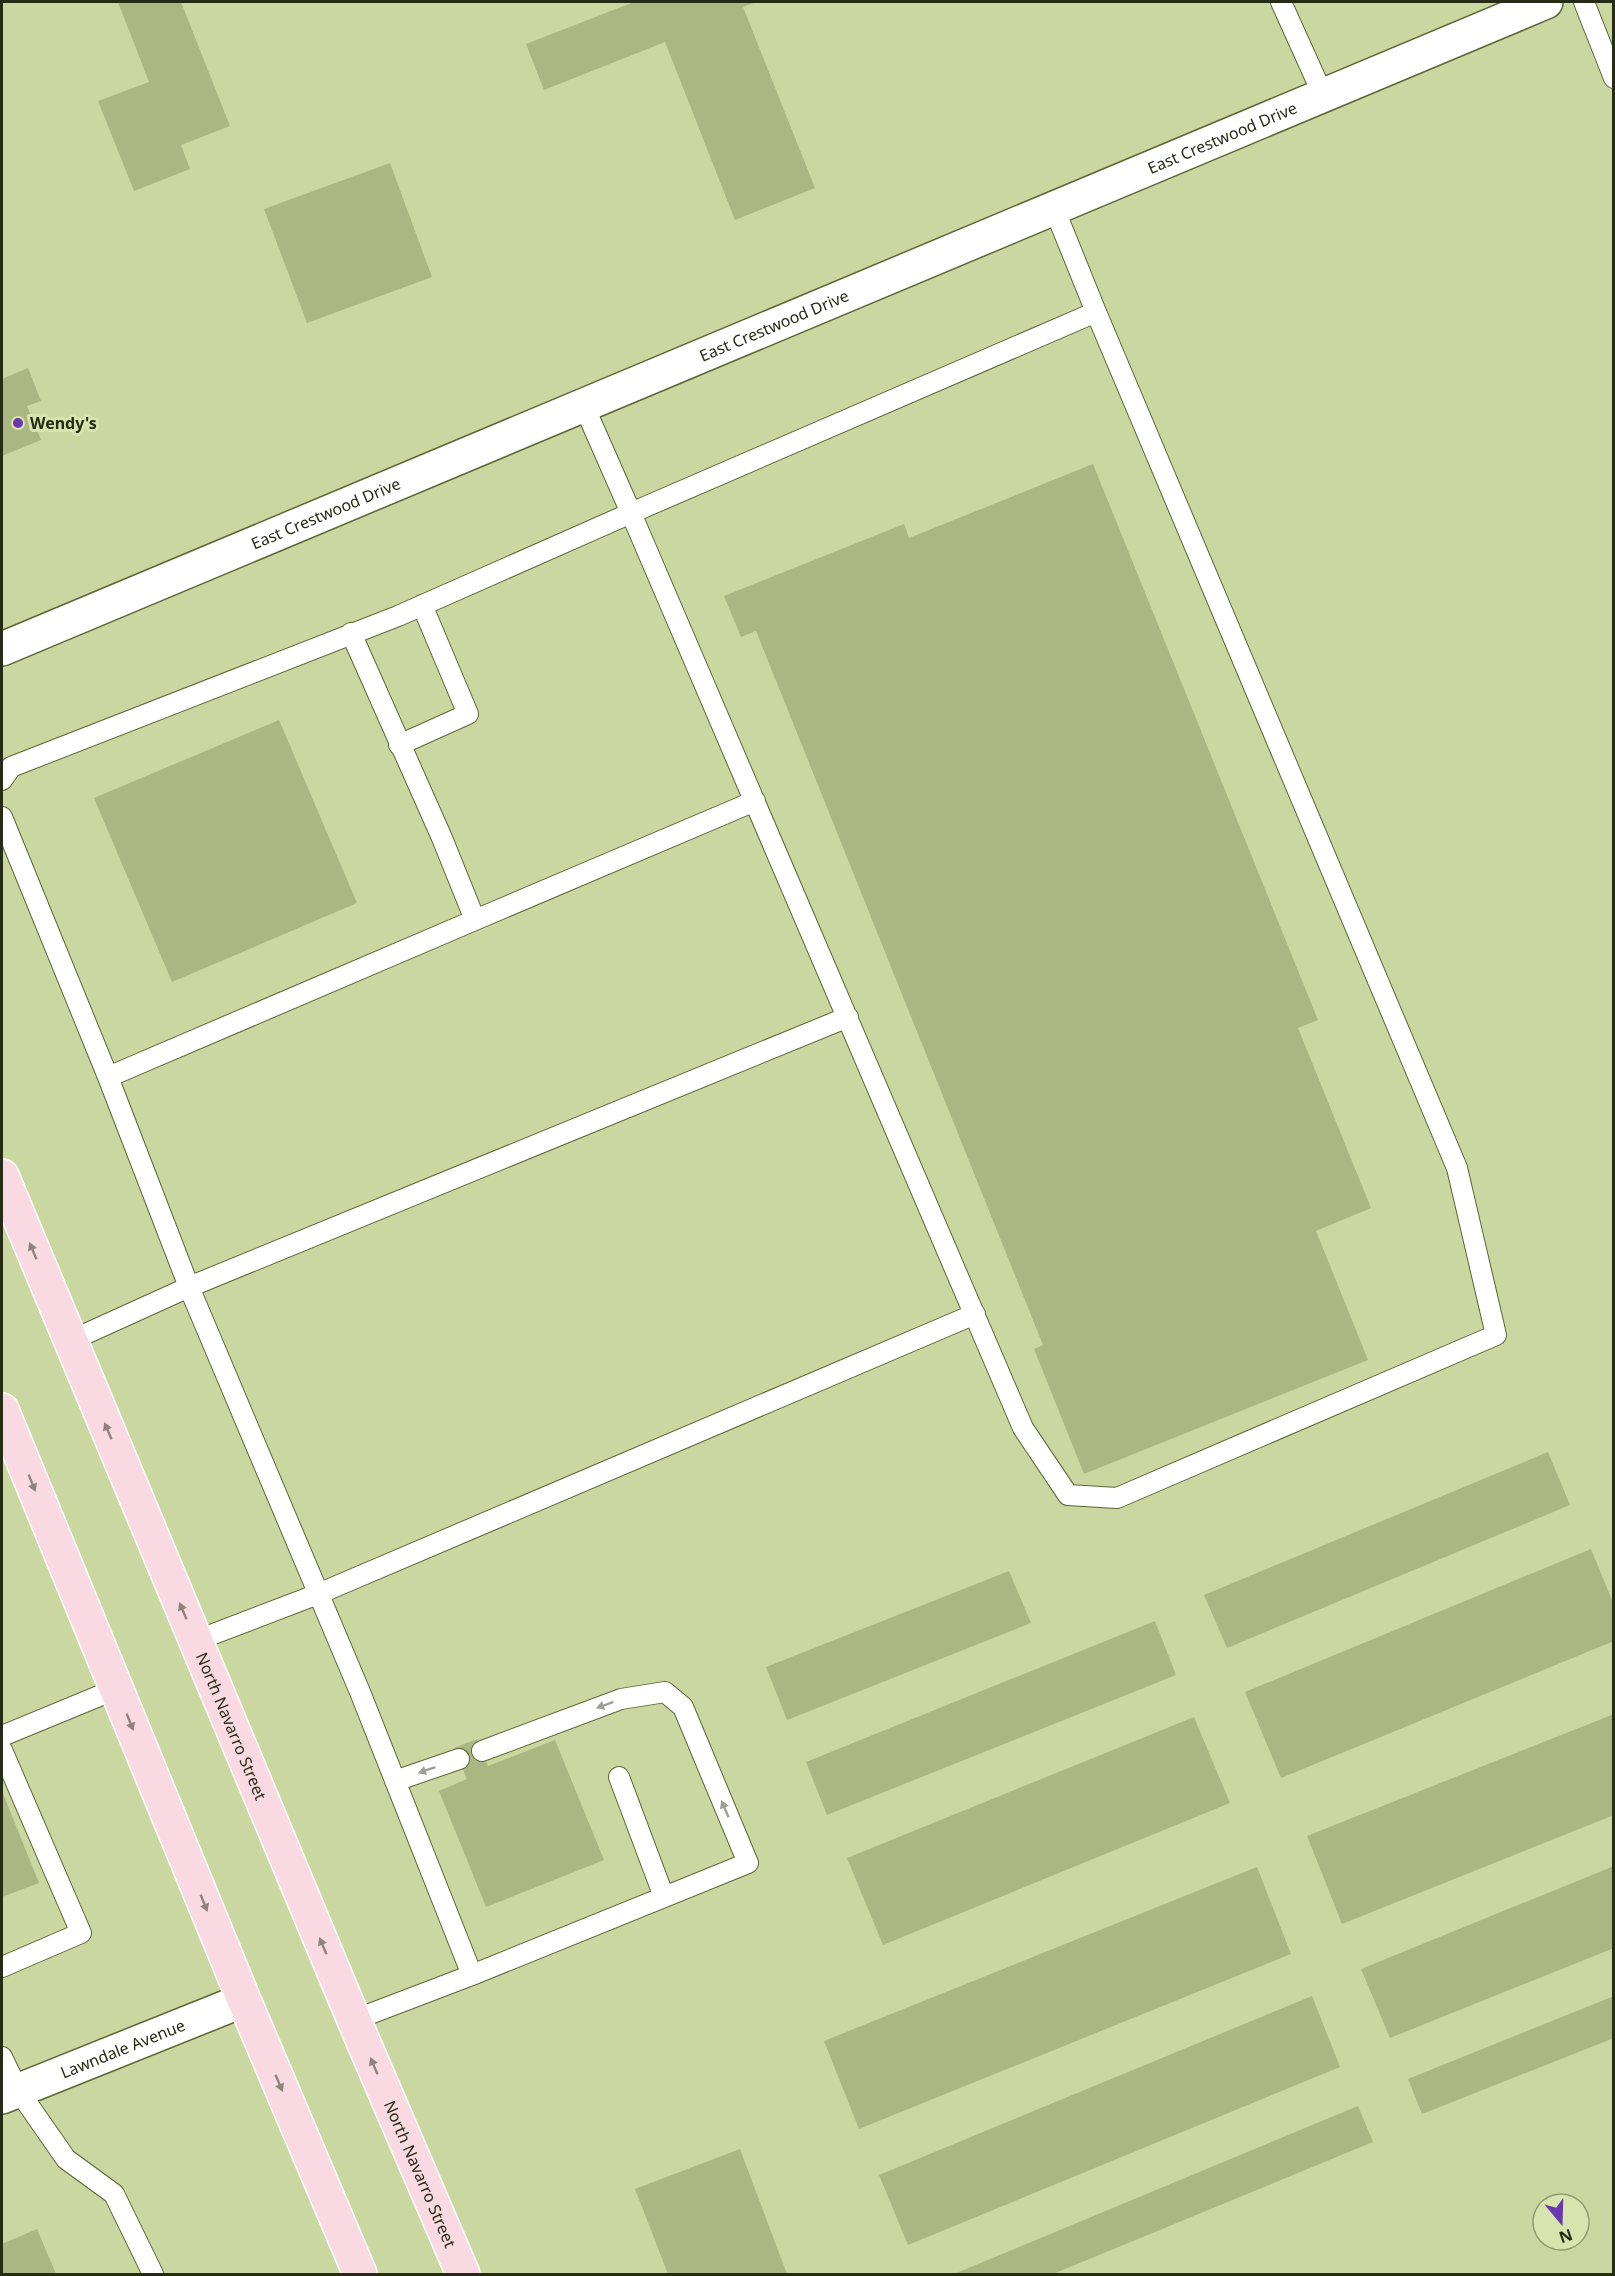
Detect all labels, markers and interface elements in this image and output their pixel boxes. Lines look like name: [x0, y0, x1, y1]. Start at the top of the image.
street label: East Crestwood Drive: [1144, 97, 1300, 179]
street label: East Crestwood Drive: [696, 284, 852, 367]
place label: Wendy's: [30, 412, 97, 434]
marker: Wendy's: [11, 416, 25, 430]
street label: East Crestwood Drive: [248, 472, 404, 554]
one-way arrow: [28, 1242, 37, 1260]
one-way arrow: [103, 1422, 112, 1440]
one-way arrow: [27, 1475, 37, 1493]
one-way arrow: [178, 1602, 187, 1620]
street label: North Navarro Street: [191, 1649, 272, 1803]
one-way arrow: [596, 1701, 614, 1710]
one-way arrow: [125, 1714, 135, 1732]
one-way arrow: [418, 1766, 436, 1776]
one-way arrow: [720, 1799, 730, 1817]
one-way arrow: [199, 1894, 209, 1912]
one-way arrow: [318, 1936, 328, 1954]
street label: Lawndale Avenue: [57, 2014, 188, 2083]
one-way arrow: [369, 2057, 379, 2075]
one-way arrow: [274, 2074, 284, 2092]
street label: North Navarro Street: [379, 2097, 461, 2251]
north arrow: [1531, 2192, 1591, 2252]
text: N: [1556, 2224, 1576, 2249]

